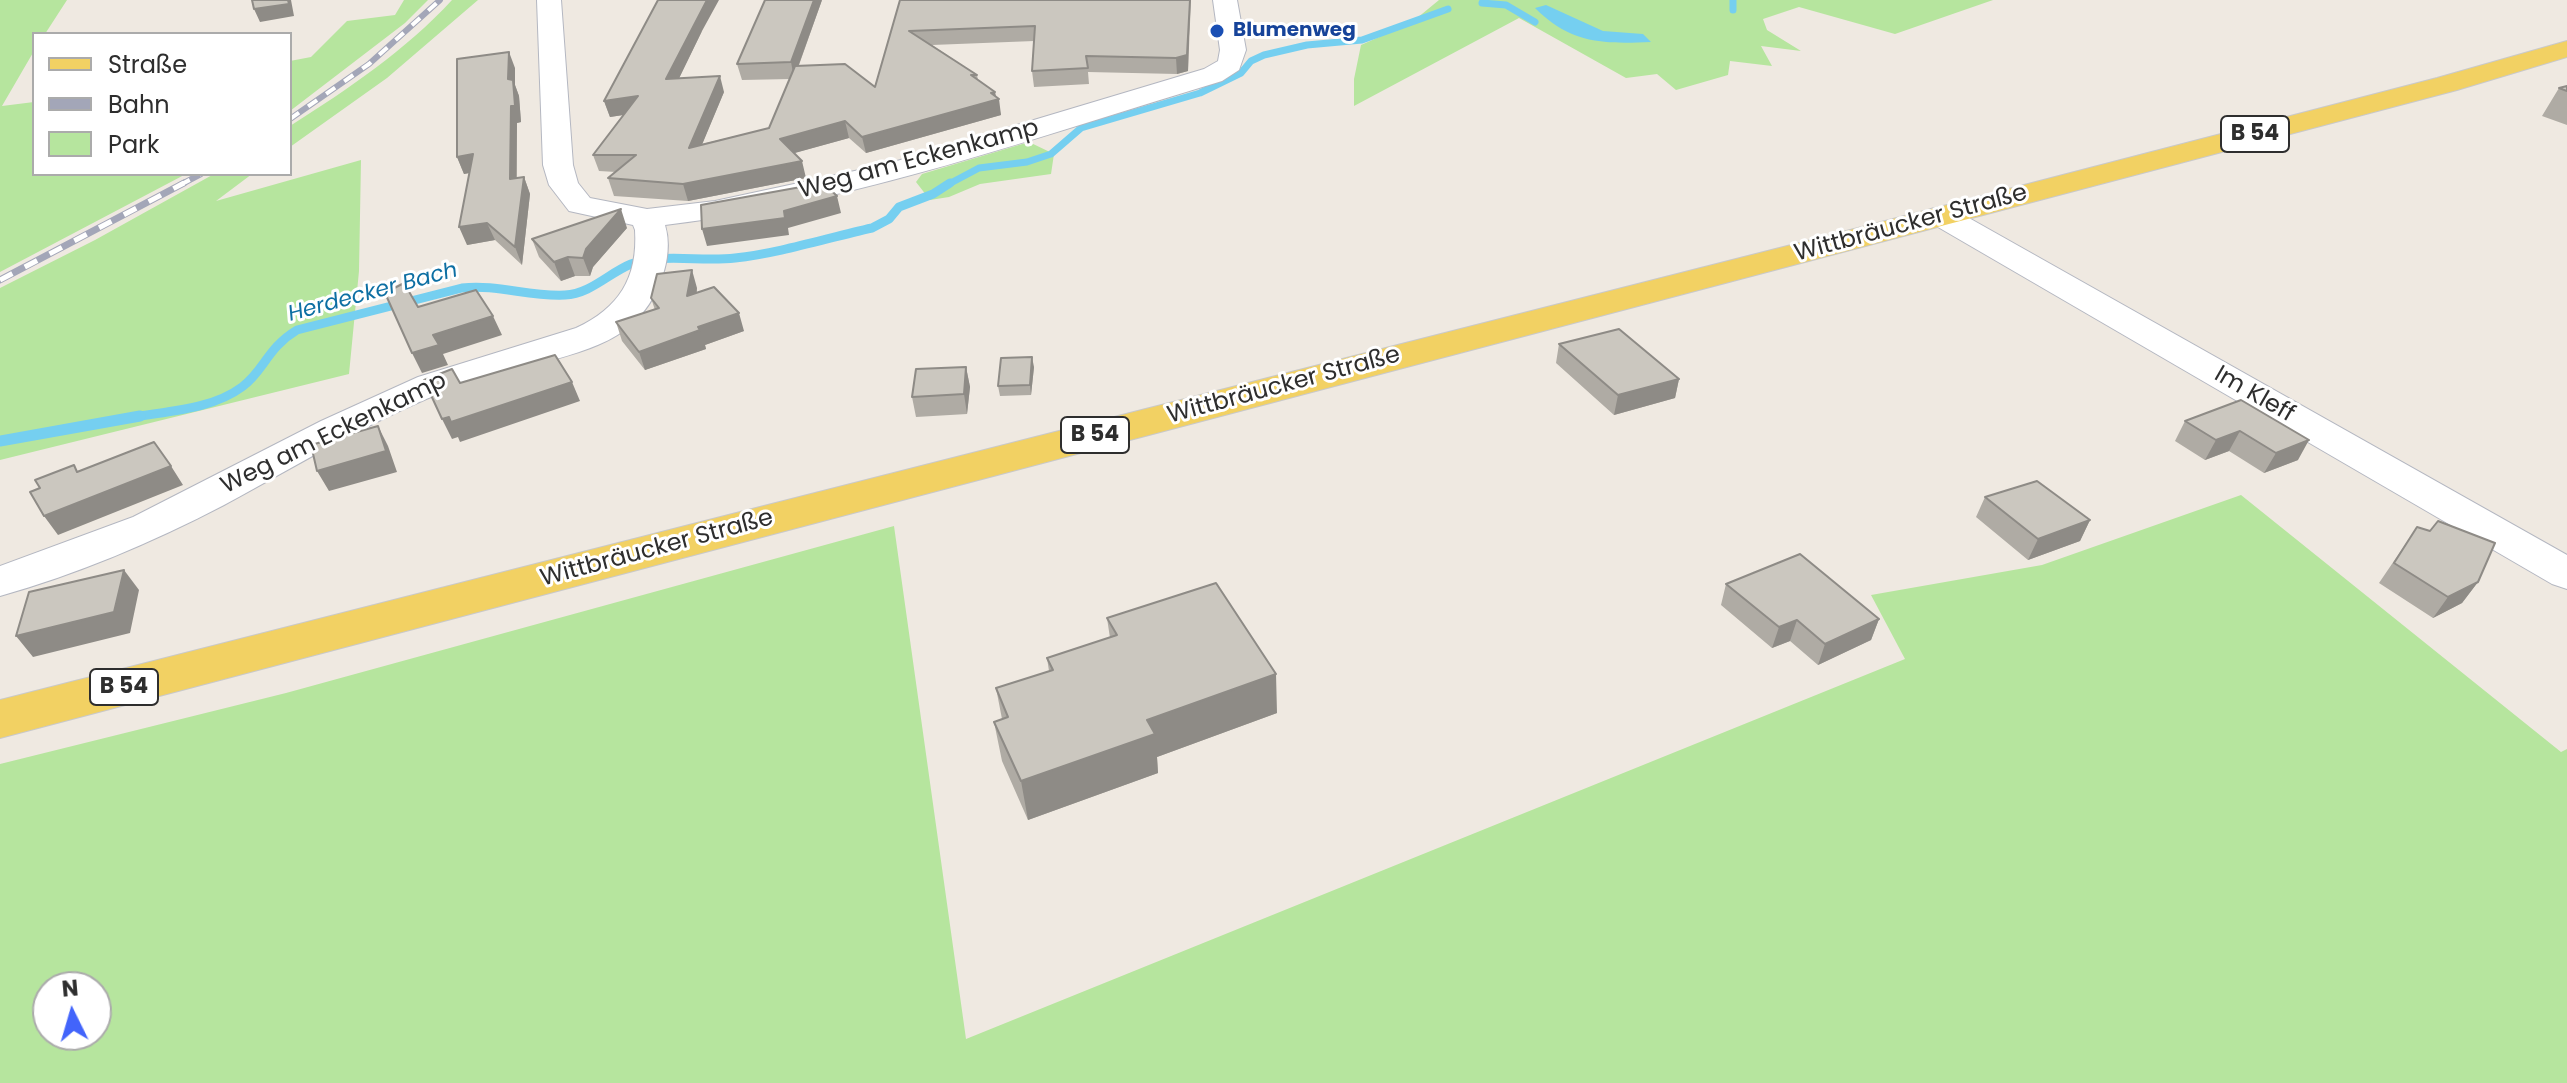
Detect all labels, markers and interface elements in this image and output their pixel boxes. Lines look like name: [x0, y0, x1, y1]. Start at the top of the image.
place label: Blumenweg: [1233, 19, 1356, 43]
marker: Blumenweg: [1208, 22, 1226, 40]
legend: [32, 32, 292, 176]
text: Straße: [108, 48, 187, 81]
text: Bahn: [108, 88, 170, 121]
street label: Weg am Eckenkamp: [796, 114, 1042, 206]
road number: B 54: [2221, 116, 2289, 152]
text: Park: [108, 128, 159, 161]
street label: Wittbräucker Straße: [1791, 179, 2031, 269]
water label: Herdecker Bach: [285, 258, 461, 328]
street label: Wittbräucker Straße: [1164, 341, 1404, 431]
street label: Im Kleff: [2209, 361, 2299, 429]
street label: Weg am Eckenkamp: [217, 367, 451, 501]
road number: B 54: [1061, 417, 1129, 453]
street label: Wittbräucker Straße: [537, 504, 777, 594]
road number: B 54: [90, 669, 158, 705]
north arrow: [32, 971, 112, 1051]
text: N: [60, 972, 80, 1005]

